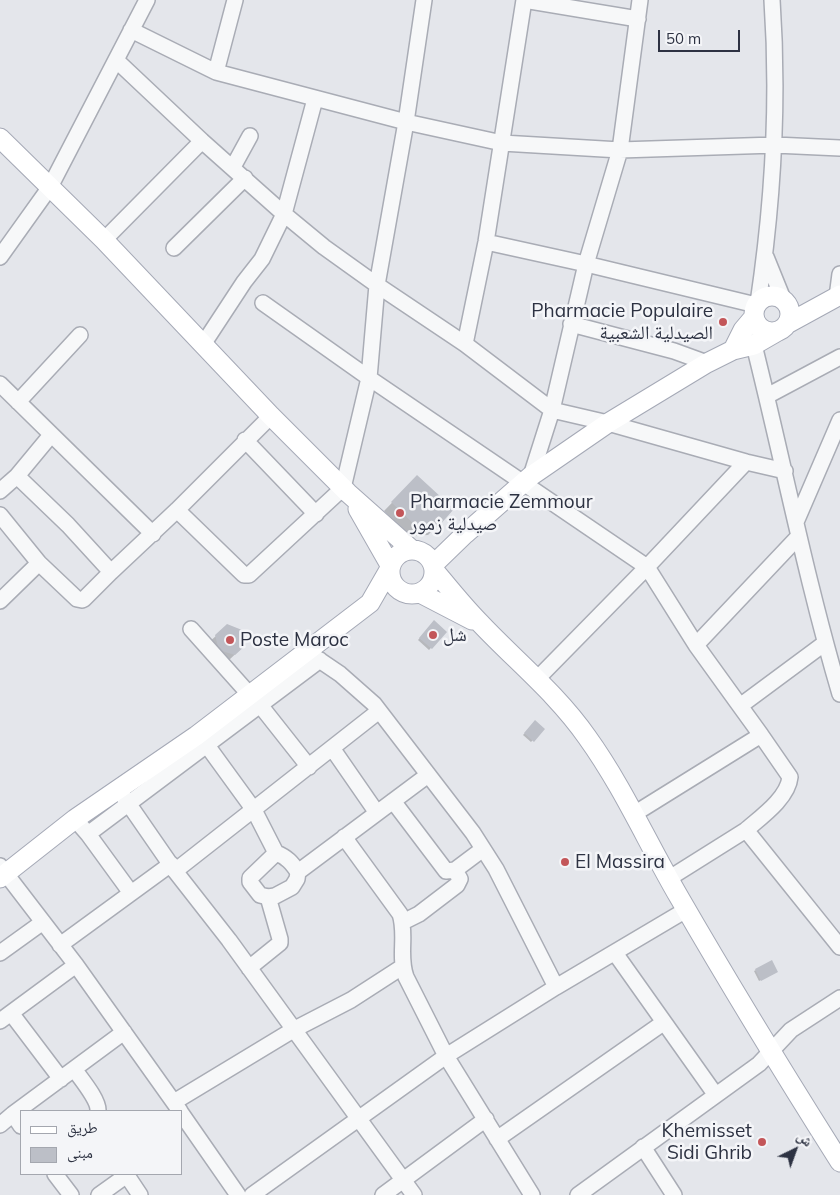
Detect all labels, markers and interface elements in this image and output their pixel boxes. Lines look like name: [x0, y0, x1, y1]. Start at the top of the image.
scale bar: [660, 20, 742, 52]
text: 50 m: [666, 29, 701, 48]
place label: Pharmacie Populaire الصيدلية الشعبية: [531, 300, 713, 344]
marker: Pharmacie Populaire الصيدلية الشعبية: [717, 316, 729, 328]
place label: Pharmacie Zemmour صيدلية زمور: [410, 491, 593, 535]
marker: Pharmacie Zemmour صيدلية زمور: [394, 507, 406, 519]
place label: شل: [443, 624, 467, 646]
place label: Poste Maroc: [240, 629, 349, 651]
marker: شل: [427, 629, 439, 641]
marker: Poste Maroc: [224, 634, 236, 646]
place label: El Massira: [575, 851, 665, 873]
marker: El Massira: [559, 856, 571, 868]
legend: [20, 1110, 182, 1175]
text: طريق: [67, 1118, 98, 1137]
place label: Khemisset Sidi Ghrib: [661, 1120, 752, 1164]
north arrow: [770, 1125, 820, 1175]
text: ش: [793, 1127, 817, 1151]
marker: Khemisset Sidi Ghrib: [756, 1136, 768, 1148]
text: مبنى: [67, 1143, 93, 1162]

